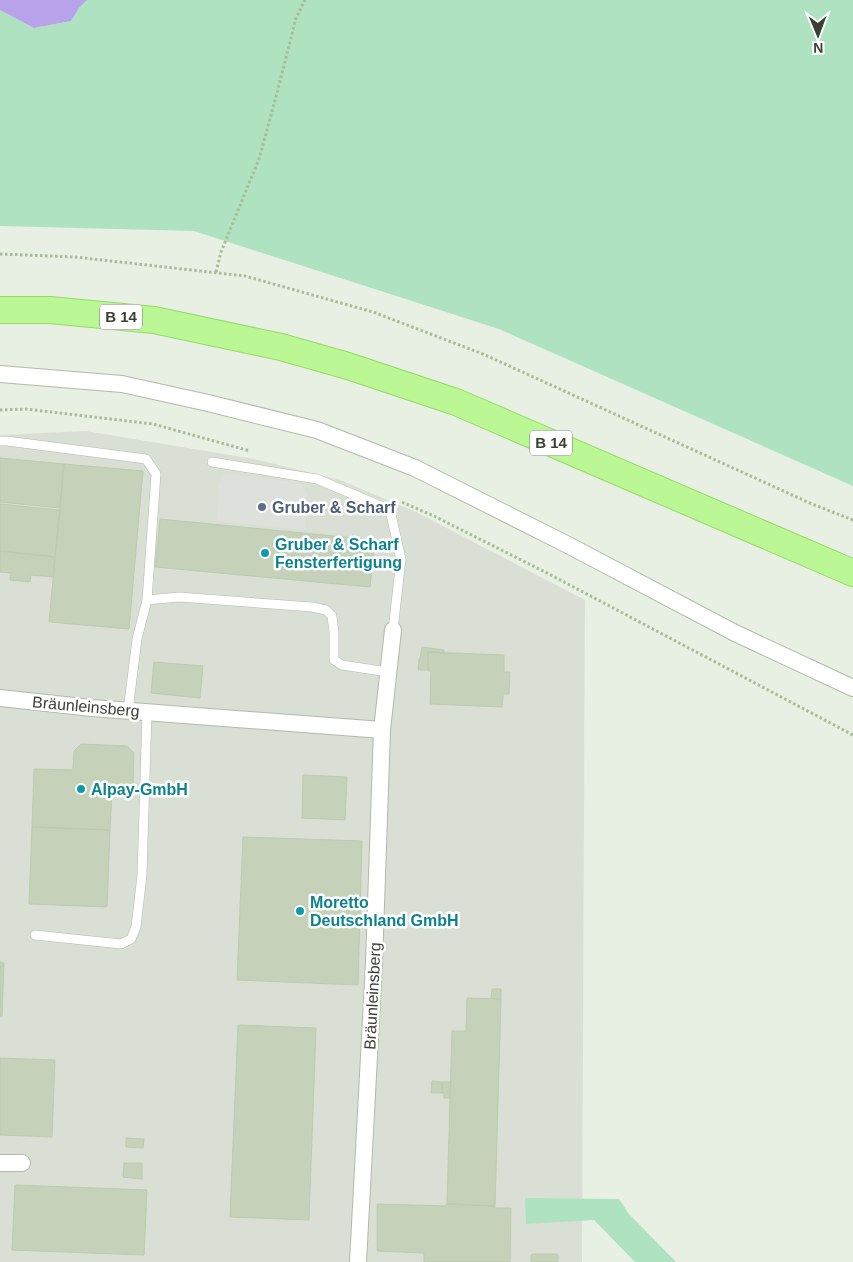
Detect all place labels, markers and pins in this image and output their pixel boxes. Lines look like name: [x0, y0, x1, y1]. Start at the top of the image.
place label: Gruber & Scharf: [272, 499, 396, 516]
marker: Gruber & Scharf: [256, 501, 268, 513]
place label: Gruber & Scharf Fensterfertigung: [275, 536, 402, 571]
marker: Gruber & Scharf Fensterfertigung: [259, 547, 271, 559]
place label: Alpay-GmbH: [91, 781, 188, 798]
marker: Alpay-GmbH: [75, 783, 87, 795]
place label: Moretto Deutschland GmbH: [310, 894, 458, 929]
marker: Moretto Deutschland GmbH: [294, 905, 306, 917]

